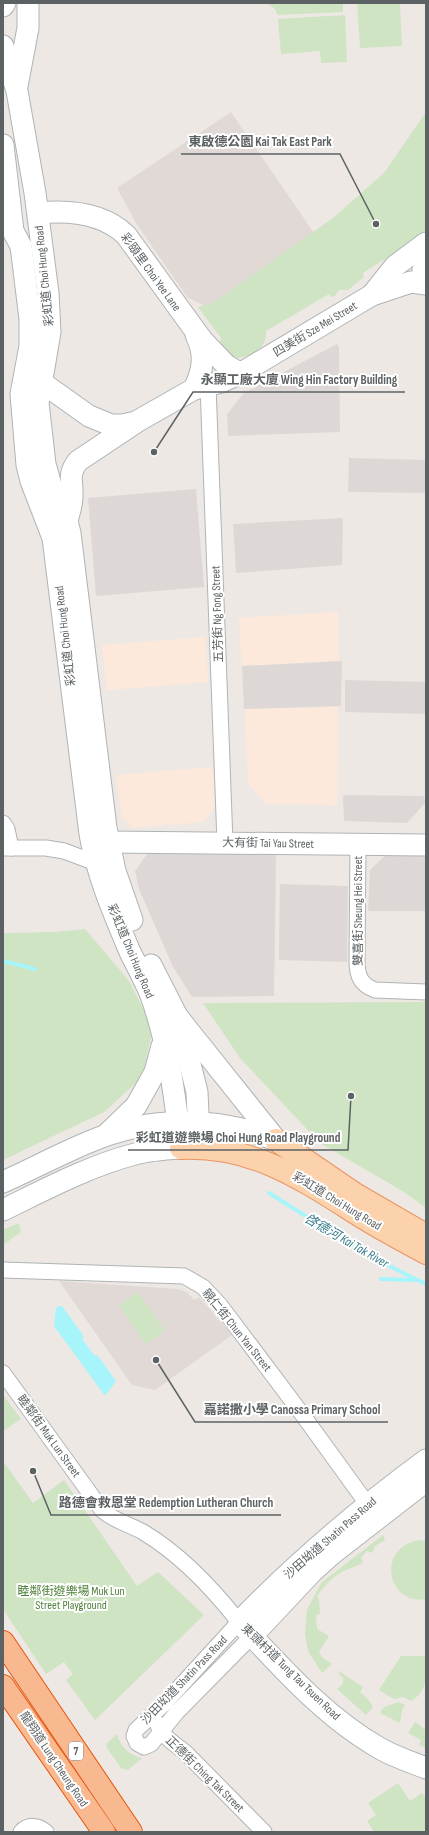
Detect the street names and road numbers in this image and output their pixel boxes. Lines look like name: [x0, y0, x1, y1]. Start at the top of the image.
street label: 彩虹道 Choi Hung Road: [32, 225, 57, 327]
street label: 彩頤里 Choi Yee Lane: [117, 230, 184, 314]
street label: 四美街 Sze Mei Street: [271, 298, 360, 360]
street label: 五芳街 Ng Fong Street: [208, 565, 227, 663]
street label: 彩虹道 Choi Hung Road: [52, 585, 79, 687]
street label: 大有街 Tai Yau Street: [222, 835, 315, 852]
street label: 雙喜街 Sheung Hei Street: [351, 856, 366, 966]
street label: 彩虹道 Choi Hung Road: [104, 902, 157, 1001]
street label: 彩虹道 Choi Hung Road: [290, 1169, 384, 1234]
street label: 親仁街 Chun Yan Street: [199, 1286, 275, 1375]
street label: 睦鄰街 Muk Lun Street: [14, 1392, 84, 1481]
street label: 沙田坳道 Shatin Pass Road: [281, 1494, 380, 1583]
street label: 東頭村道 Tung Tau Tsuen Road: [238, 1621, 343, 1724]
street label: 沙田㘭道 Shatin Pass Road: [138, 1633, 231, 1728]
street label: 龍翔道 Lung Cheung Road: [16, 1709, 91, 1810]
street label: 正德街 Ching Tak Street: [162, 1733, 247, 1816]
road number: 7: [69, 1742, 83, 1760]

